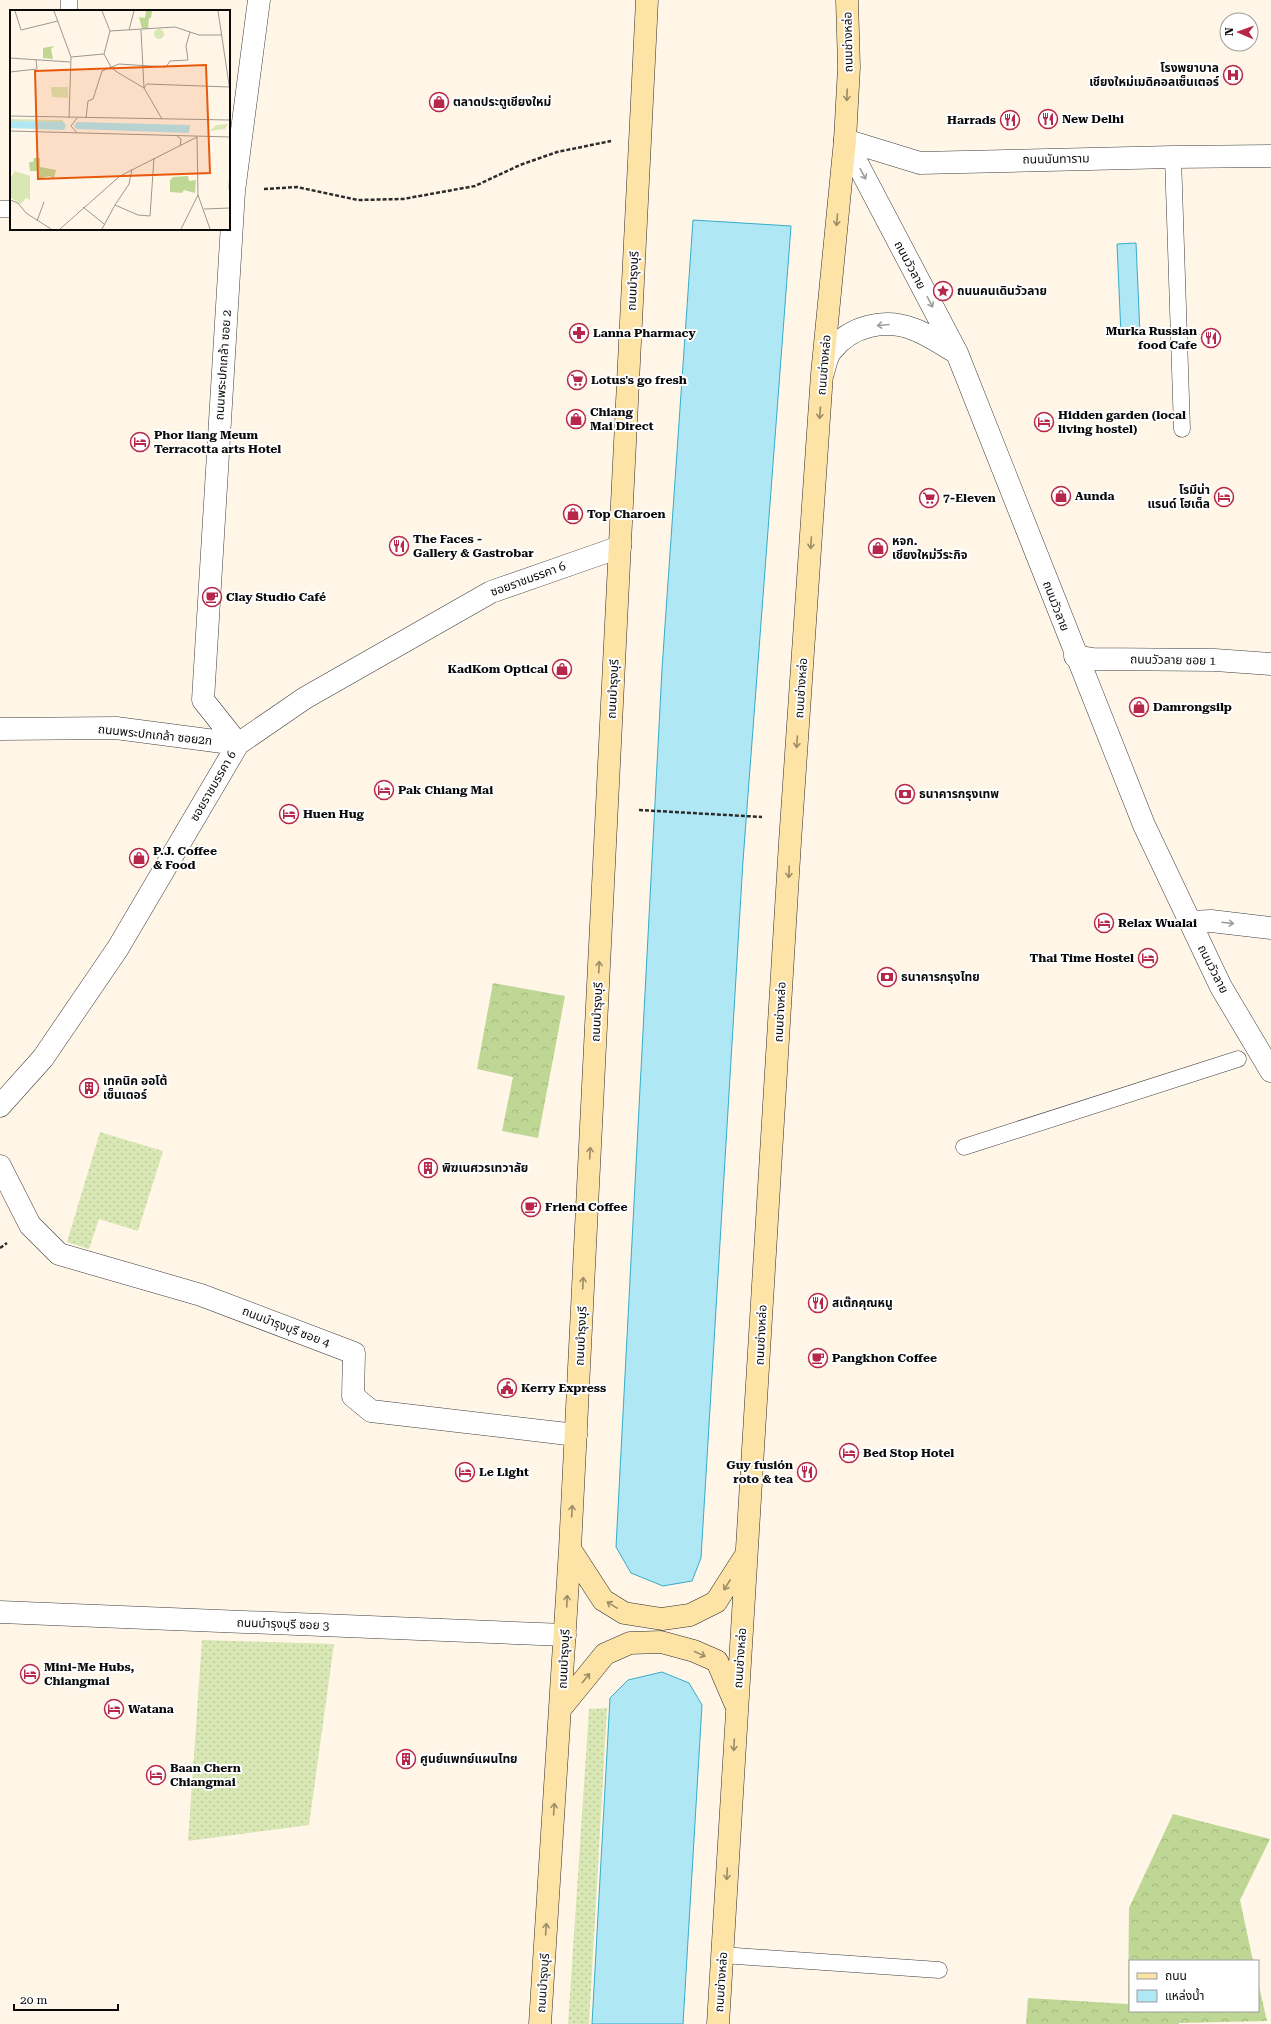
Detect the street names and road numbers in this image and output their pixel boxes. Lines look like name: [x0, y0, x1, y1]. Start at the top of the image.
street label: ถนนช่างหล่อ: [840, 11, 856, 72]
street label: ถนนนันทาราม: [1022, 151, 1090, 167]
street label: ถนนวัวลาย: [891, 238, 929, 292]
street label: ถนนบำรุงบุรี: [624, 251, 642, 311]
street label: ถนนพระปกเกล้า ซอย 2: [212, 309, 234, 421]
street label: ถนนช่างหล่อ: [814, 334, 834, 396]
street label: ซอยราชมรรคา 6: [488, 559, 568, 599]
street label: ถนนวัวลาย: [1040, 579, 1072, 633]
street label: ถนนวัวลาย ซอย 1: [1130, 652, 1216, 668]
street label: ถนนช่างหล่อ: [792, 657, 810, 719]
street label: ถนนบำรุงบุรี: [604, 659, 622, 719]
street label: ถนนพระปกเกล้า ซอย2ก: [97, 722, 213, 748]
street label: ซอยราชมรรคา 6: [187, 748, 239, 824]
street label: ถนนวัวลาย: [1195, 942, 1231, 996]
street label: ถนนช่างหล่อ: [771, 981, 789, 1043]
street label: ถนนบำรุงบุรี: [588, 982, 606, 1042]
street label: ถนนบำรุงบุรี ซอย 4: [240, 1304, 332, 1350]
street label: ถนนช่างหล่อ: [752, 1304, 770, 1366]
street label: ถนนบำรุงบุรี: [572, 1306, 590, 1366]
street label: ถนนบำรุงบุรี ซอย 3: [236, 1615, 330, 1633]
street label: ถนนช่างหล่อ: [731, 1627, 749, 1689]
street label: ถนนบำรุงบุรี: [555, 1629, 573, 1689]
street label: ถนนช่างหล่อ: [712, 1951, 730, 2013]
street label: ถนนบำรุงบุรี: [534, 1953, 552, 2013]

